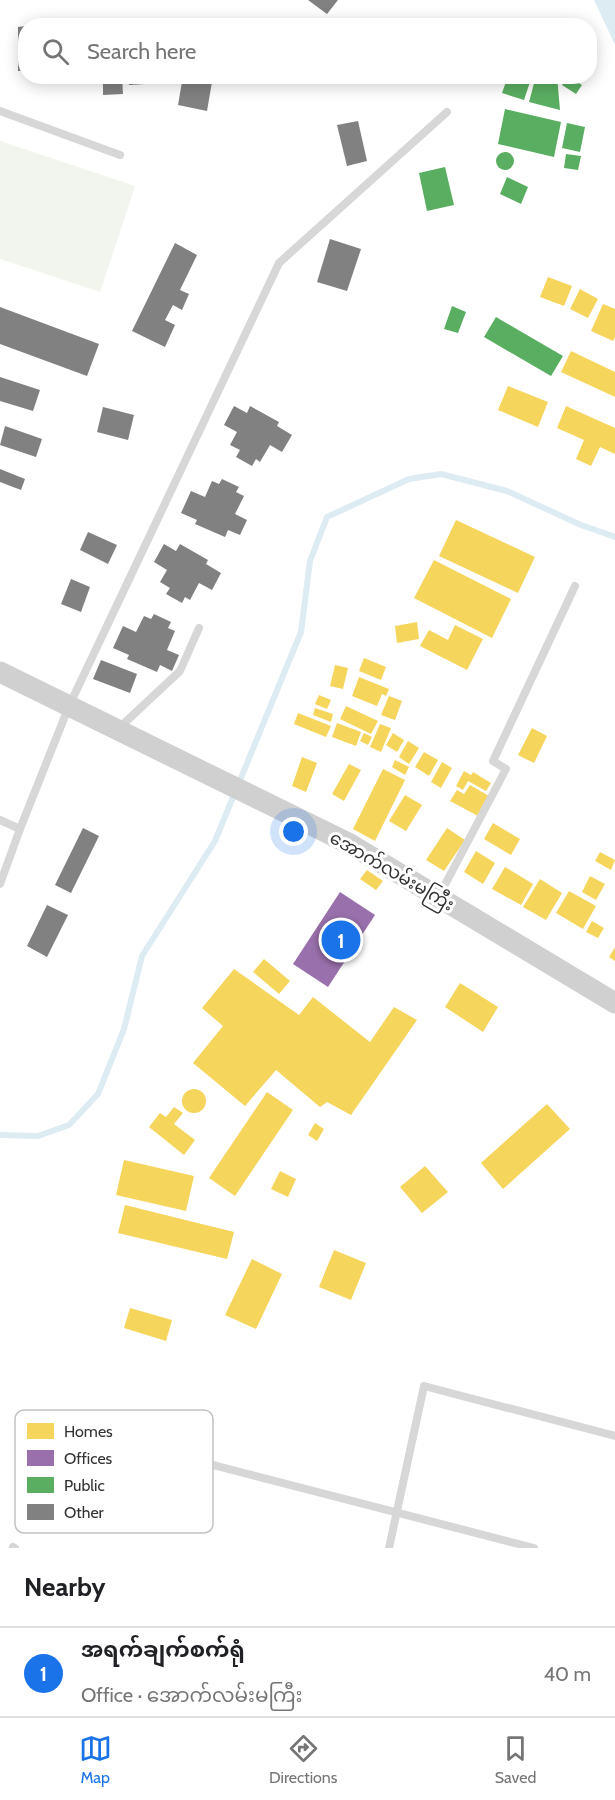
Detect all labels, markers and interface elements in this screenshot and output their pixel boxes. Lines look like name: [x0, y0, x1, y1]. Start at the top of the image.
search box: [18, 18, 597, 84]
icon: search: [39, 35, 72, 68]
text: Search here: [87, 38, 196, 65]
your location: [279, 817, 308, 846]
street label: အောက်လမ်းမကြီး: [324, 824, 460, 919]
pin: 1: [322, 918, 360, 962]
legend: [15, 1410, 213, 1533]
text: Homes: [64, 1422, 113, 1441]
text: Offices: [64, 1449, 113, 1468]
text: Public: [64, 1476, 105, 1495]
text: Other: [64, 1503, 105, 1522]
text: Nearby: [24, 1571, 105, 1603]
text: အရက်ချက်စက်ရုံ: [81, 1636, 245, 1663]
text: 1: [40, 1662, 47, 1686]
text: 40 m: [543, 1662, 591, 1686]
text: Office · အောက်လမ်းမကြီး: [81, 1683, 302, 1707]
tab: Map: [79, 1732, 112, 1787]
tab: Directions: [269, 1732, 337, 1787]
tab: Saved: [495, 1732, 536, 1787]

